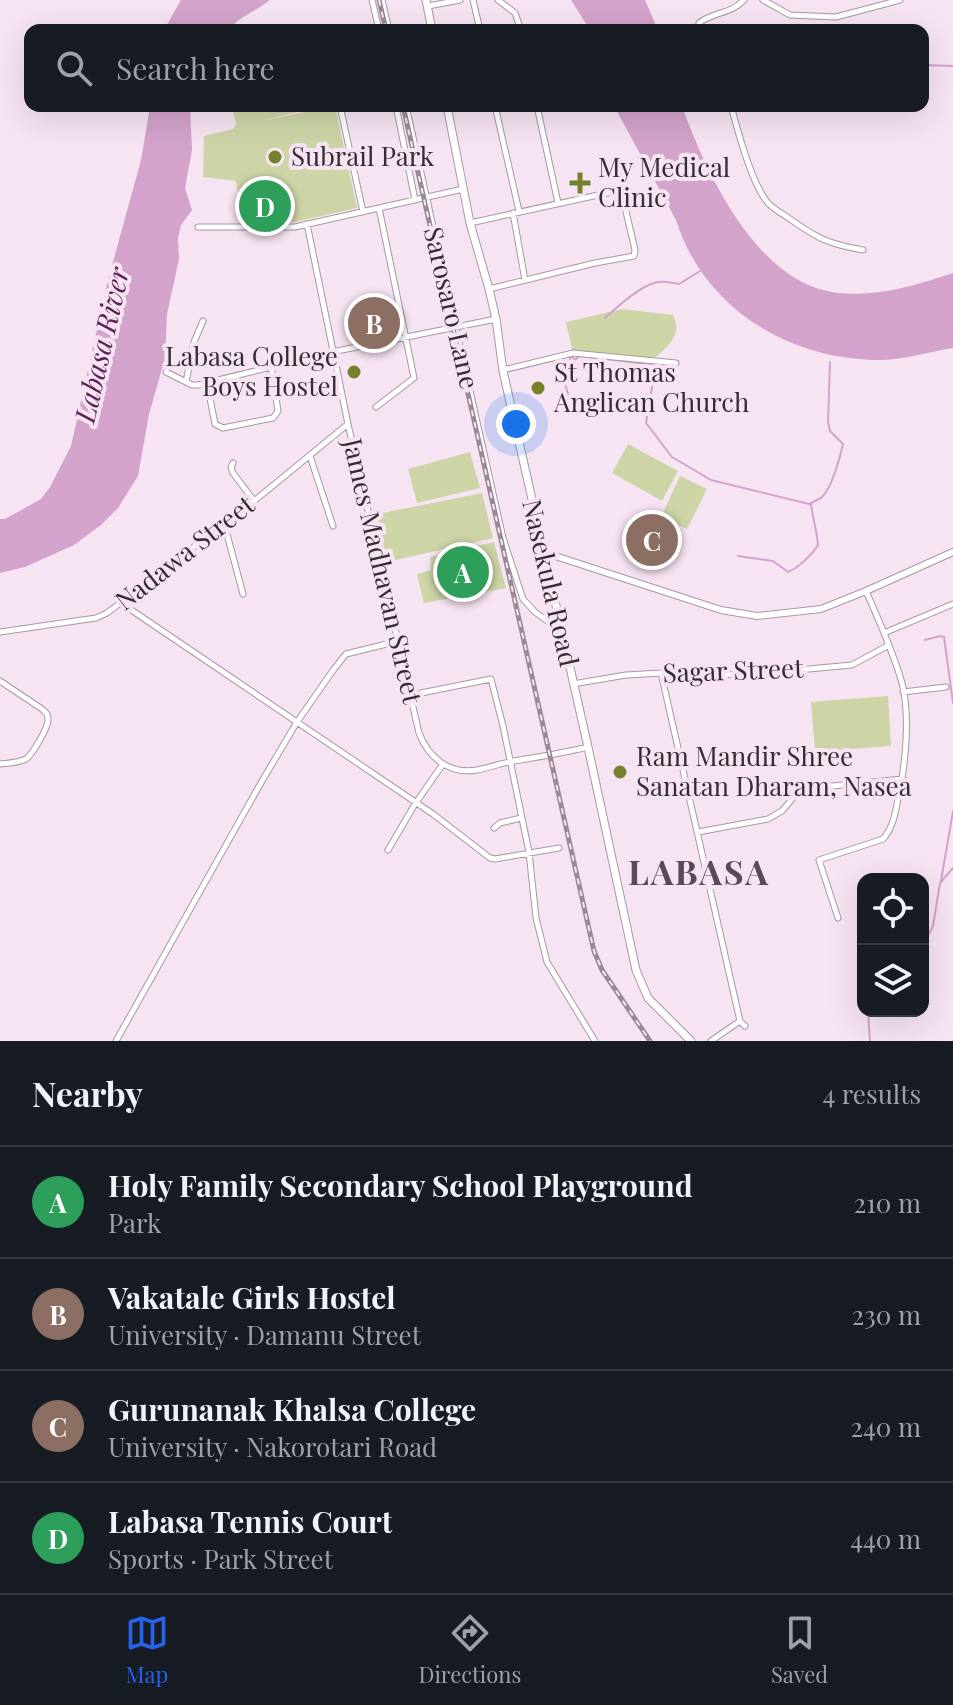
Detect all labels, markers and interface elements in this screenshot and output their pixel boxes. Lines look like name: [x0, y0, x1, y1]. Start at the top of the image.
search box: [24, 24, 929, 112]
icon: search: [52, 46, 96, 90]
text: Search here: [116, 48, 275, 88]
place label: Subrail Park: [291, 138, 435, 173]
marker: Subrail Park: [266, 148, 284, 166]
place label: My Medical Clinic: [598, 149, 730, 214]
marker: My Medical Clinic: [569, 172, 591, 194]
pin: D: [239, 176, 291, 236]
street label: Sarosaro Lane: [417, 223, 488, 392]
water label: Labasa River: [65, 262, 137, 427]
pin: B: [348, 293, 400, 353]
place label: Labasa College Boys Hostel: [165, 338, 338, 403]
place label: St Thomas Anglican Church: [553, 354, 749, 419]
marker: Labasa College Boys Hostel: [345, 363, 363, 381]
marker: St Thomas Anglican Church: [529, 379, 547, 397]
your location: [496, 404, 536, 444]
street label: James Madhavan Street: [336, 434, 431, 707]
street label: Nadawa Street: [107, 486, 261, 617]
street label: Nasekula Road: [515, 496, 588, 670]
pin: C: [626, 510, 678, 570]
pin: A: [437, 542, 489, 602]
street label: Sagar Street: [662, 650, 805, 689]
place label: Ram Mandir Shree Sanatan Dharam, Nasea: [636, 738, 912, 803]
marker: Ram Mandir Shree Sanatan Dharam, Nasea: [611, 763, 629, 781]
district label: LABASA: [628, 848, 770, 894]
map controls: [857, 873, 929, 1017]
button: locate: [857, 873, 929, 945]
button: layers: [857, 945, 929, 1017]
text: Nearby: [32, 1070, 143, 1116]
text: 4 results: [822, 1076, 921, 1111]
text: Holy Family Secondary School Playground: [108, 1165, 693, 1205]
text: A: [49, 1185, 67, 1220]
text: 210 m: [854, 1185, 921, 1220]
text: Park: [108, 1205, 161, 1240]
text: Vakatale Girls Hostel: [108, 1277, 396, 1317]
text: B: [49, 1297, 67, 1332]
text: 230 m: [852, 1297, 921, 1332]
text: University · Damanu Street: [108, 1317, 421, 1352]
text: Gurunanak Khalsa College: [108, 1389, 476, 1429]
text: C: [49, 1409, 67, 1444]
text: 240 m: [851, 1409, 921, 1444]
text: University · Nakorotari Road: [108, 1429, 437, 1464]
text: Labasa Tennis Court: [108, 1501, 392, 1541]
text: D: [48, 1521, 68, 1556]
text: 440 m: [850, 1521, 921, 1556]
text: Sports · Park Street: [108, 1541, 333, 1576]
tab: Map: [125, 1611, 169, 1689]
tab: Directions: [418, 1611, 521, 1689]
tab: Saved: [771, 1611, 828, 1689]

